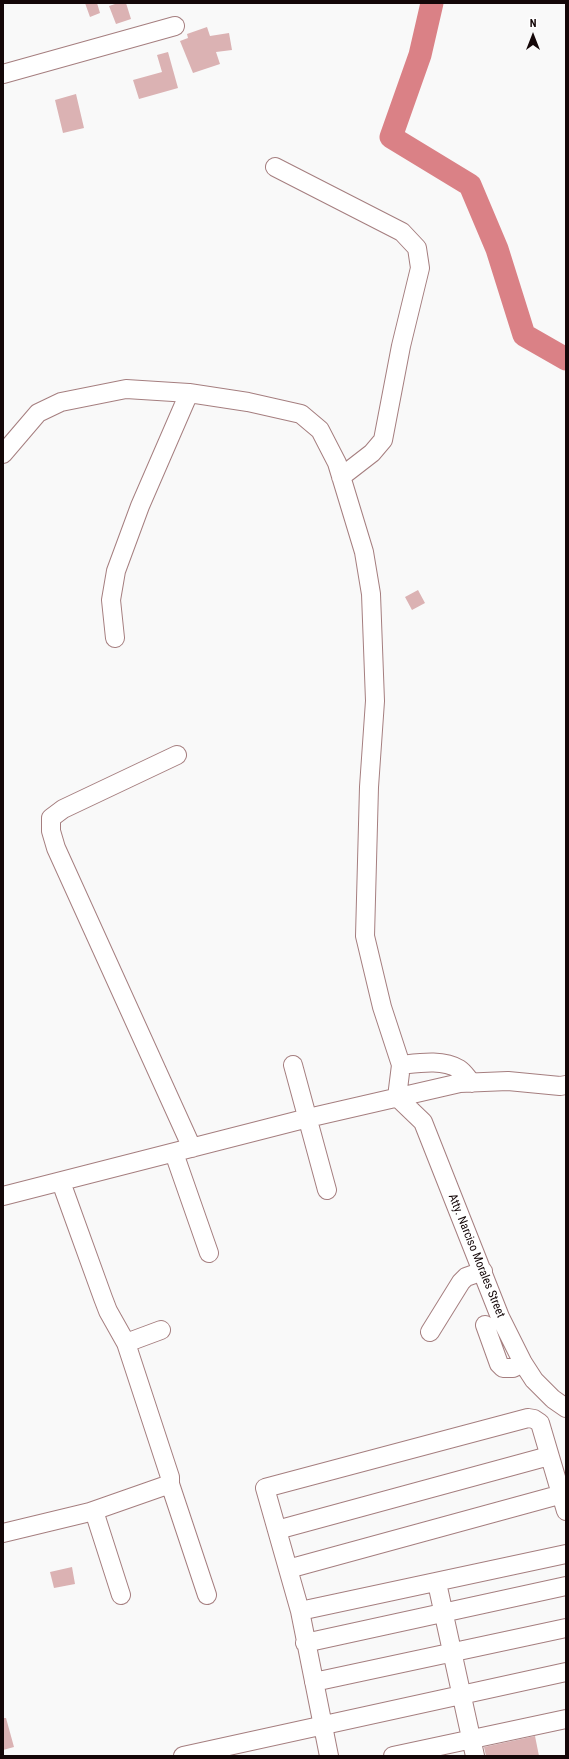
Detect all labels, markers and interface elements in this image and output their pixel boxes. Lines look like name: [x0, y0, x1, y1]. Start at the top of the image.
north arrow: [513, 16, 553, 56]
text: N: [530, 17, 536, 30]
street label: Atty. Narciso Morales Street: [445, 1192, 507, 1320]

